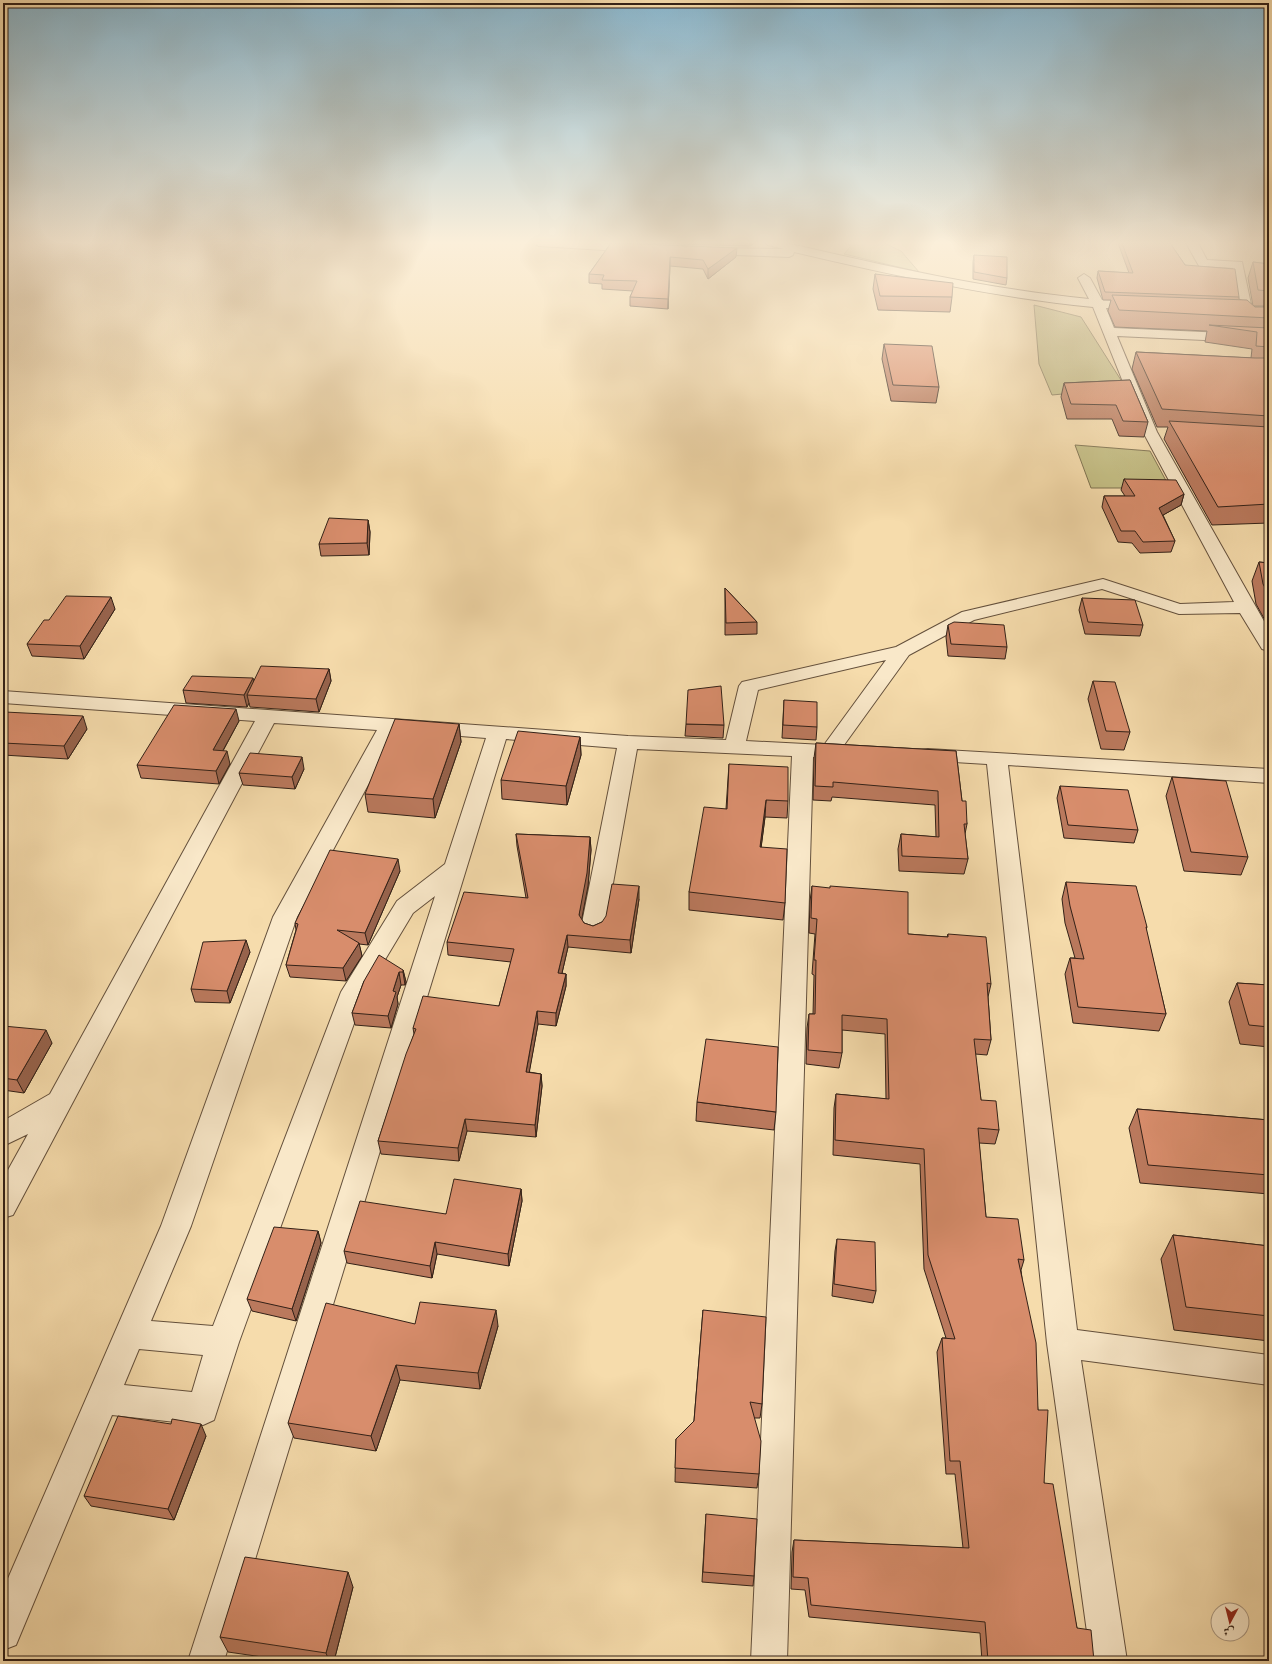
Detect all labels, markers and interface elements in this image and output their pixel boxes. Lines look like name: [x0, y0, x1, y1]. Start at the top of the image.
north arrow: [1210, 1602, 1250, 1642]
text: ش: [1222, 1624, 1235, 1640]

